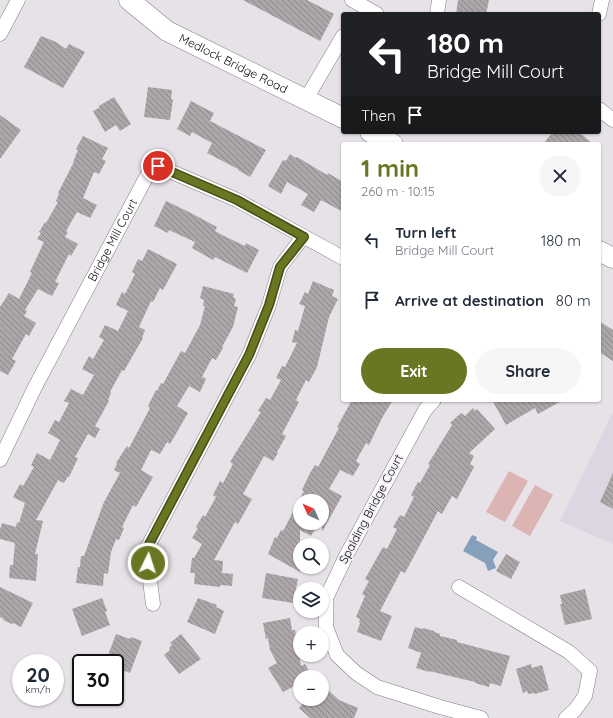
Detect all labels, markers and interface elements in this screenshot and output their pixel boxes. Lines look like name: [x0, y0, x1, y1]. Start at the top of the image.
text: 180 m: [427, 25, 504, 60]
icon: left: [361, 28, 413, 80]
street label: Medlock Bridge Road: [177, 30, 290, 96]
text: Bridge Mill Court: [427, 60, 564, 83]
icon: arrive: [404, 104, 426, 126]
text: Then: [361, 106, 396, 125]
pin: [141, 149, 175, 183]
text: 1 min: [361, 153, 419, 183]
icon: arrive: [147, 155, 169, 177]
button: close: [539, 155, 581, 197]
text: 260 m · 10:15: [361, 183, 435, 199]
street label: Bridge Mill Court: [84, 196, 140, 284]
text: Turn left: [395, 223, 457, 242]
icon: left: [361, 229, 383, 251]
text: 180 m: [541, 231, 581, 250]
text: Bridge Mill Court: [395, 242, 494, 258]
icon: arrive: [361, 289, 383, 311]
text: Arrive at destination: [395, 291, 544, 310]
text: 80 m: [556, 291, 591, 310]
button: Exit: [361, 348, 467, 394]
button: Share: [475, 348, 581, 394]
street label: Spalding Bridge Court: [335, 452, 406, 566]
north arrow: [293, 494, 329, 530]
map controls: [293, 494, 329, 706]
button: search: [293, 538, 329, 574]
position arrow: [127, 542, 169, 584]
button: layers: [293, 582, 329, 618]
button: +: [293, 626, 329, 662]
speed limit sign: 30: [72, 654, 124, 706]
text: 20: [26, 662, 50, 687]
button: −: [293, 670, 329, 706]
text: km/h: [25, 683, 51, 696]

